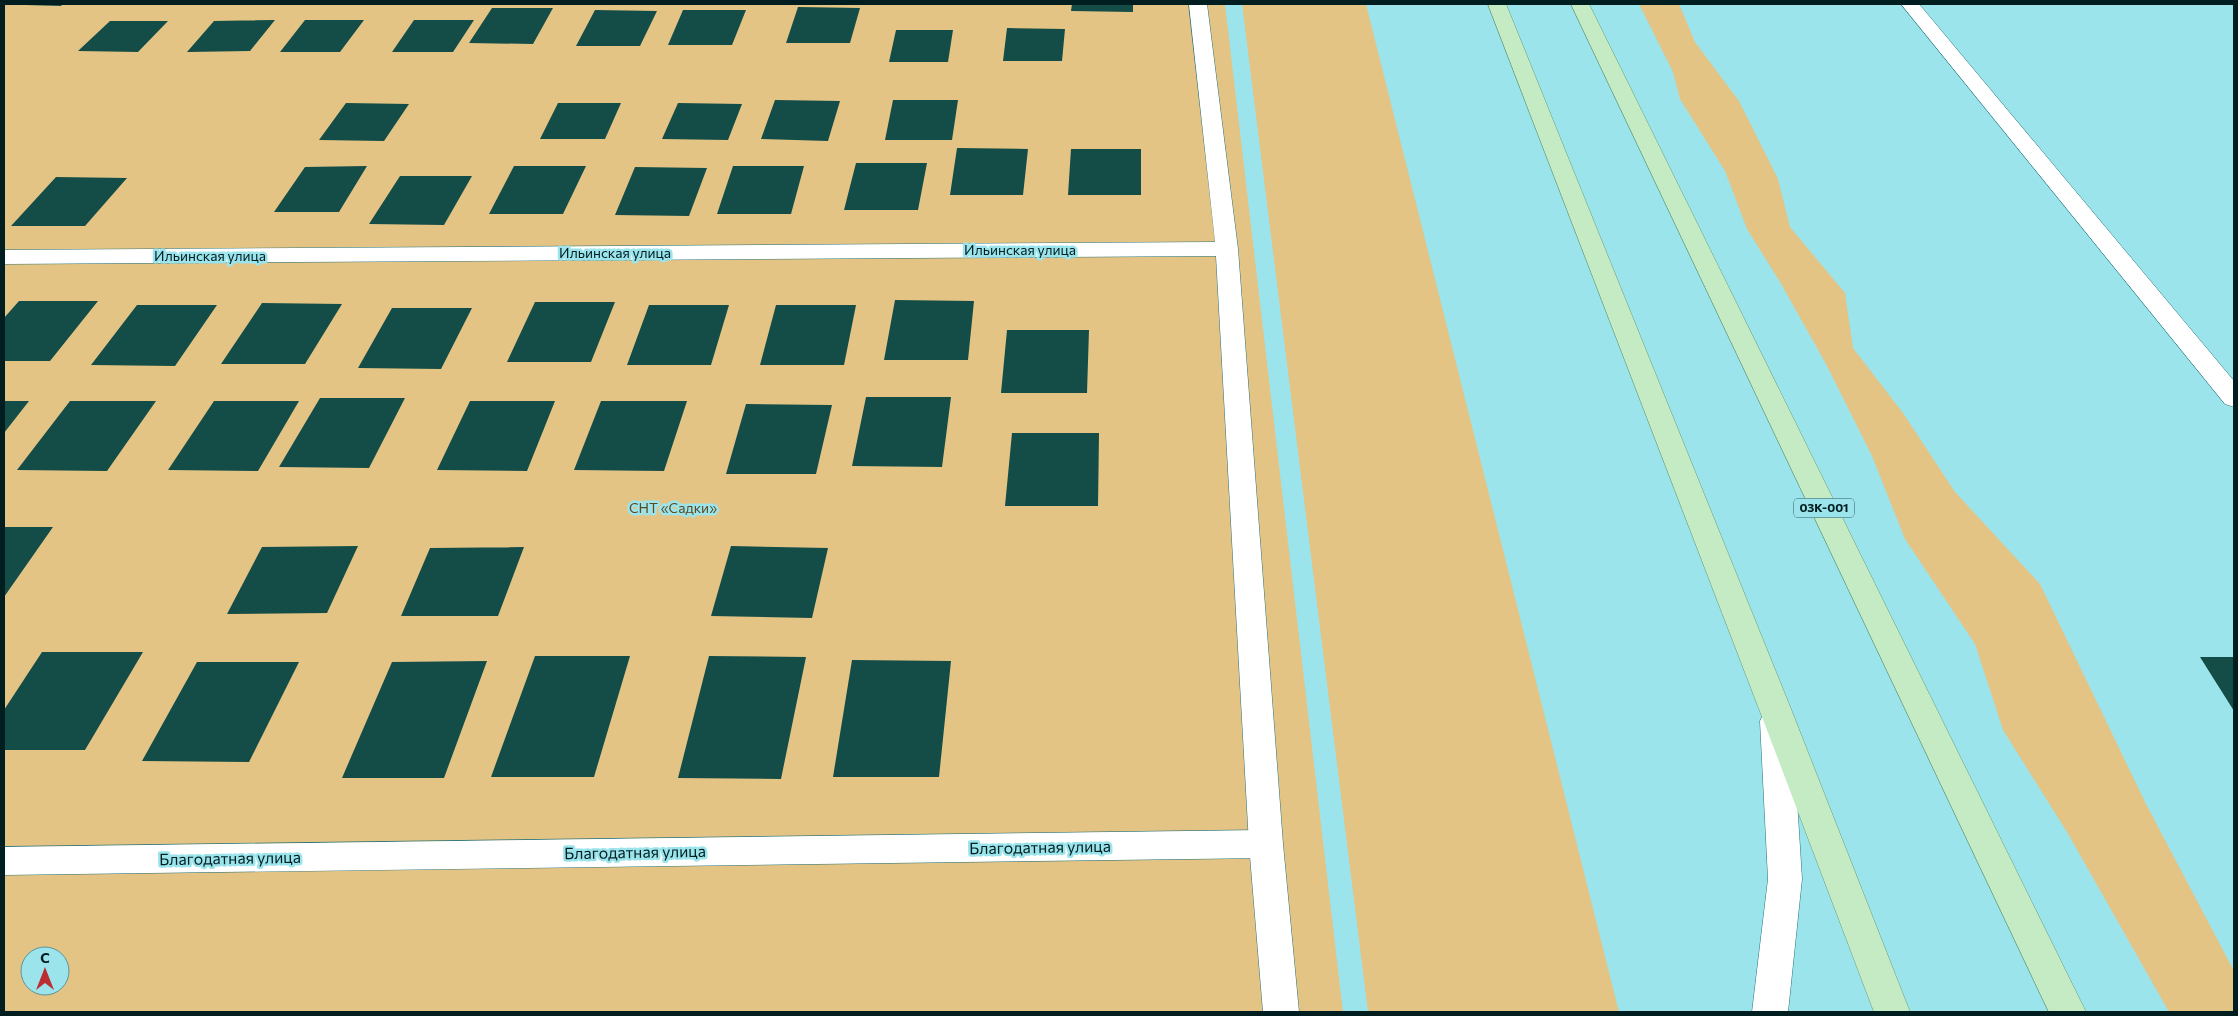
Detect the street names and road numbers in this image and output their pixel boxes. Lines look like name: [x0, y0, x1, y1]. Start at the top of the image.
street label: Ильинская улица: [964, 241, 1076, 258]
street label: Ильинская улица: [559, 244, 671, 261]
street label: Ильинская улица: [154, 247, 266, 264]
road number: 03К-001: [1794, 498, 1854, 518]
street label: Благодатная улица: [969, 836, 1111, 857]
street label: Благодатная улица: [564, 841, 706, 862]
street label: Благодатная улица: [159, 847, 301, 868]

